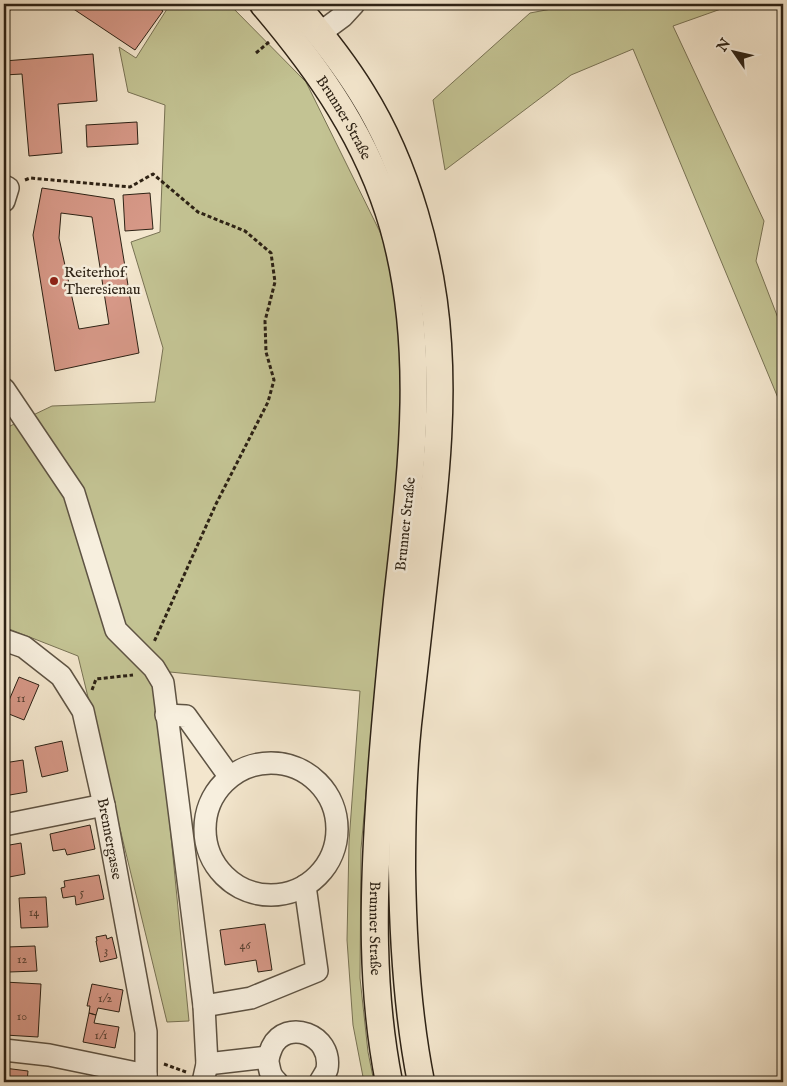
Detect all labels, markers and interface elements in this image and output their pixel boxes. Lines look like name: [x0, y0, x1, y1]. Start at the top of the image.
north arrow: [710, 28, 760, 78]
text: N: [713, 35, 735, 56]
street label: Brunner Straße: [312, 72, 376, 163]
place label: Reiterhof Theresienau: [64, 263, 141, 299]
marker: Reiterhof Theresienau: [48, 275, 60, 287]
street label: Brunner Straße: [391, 476, 420, 572]
house number: 11: [17, 691, 25, 706]
street label: Brennergasse: [93, 796, 127, 881]
street label: Brunner Straße: [365, 881, 385, 976]
house number: 5: [80, 885, 85, 900]
house number: 14: [29, 905, 39, 920]
house number: 46: [240, 938, 251, 953]
house number: 3: [104, 943, 108, 958]
house number: 12: [17, 952, 27, 967]
house number: 1/2: [98, 991, 112, 1006]
house number: 10: [17, 1009, 27, 1024]
house number: 1/1: [94, 1028, 108, 1043]

